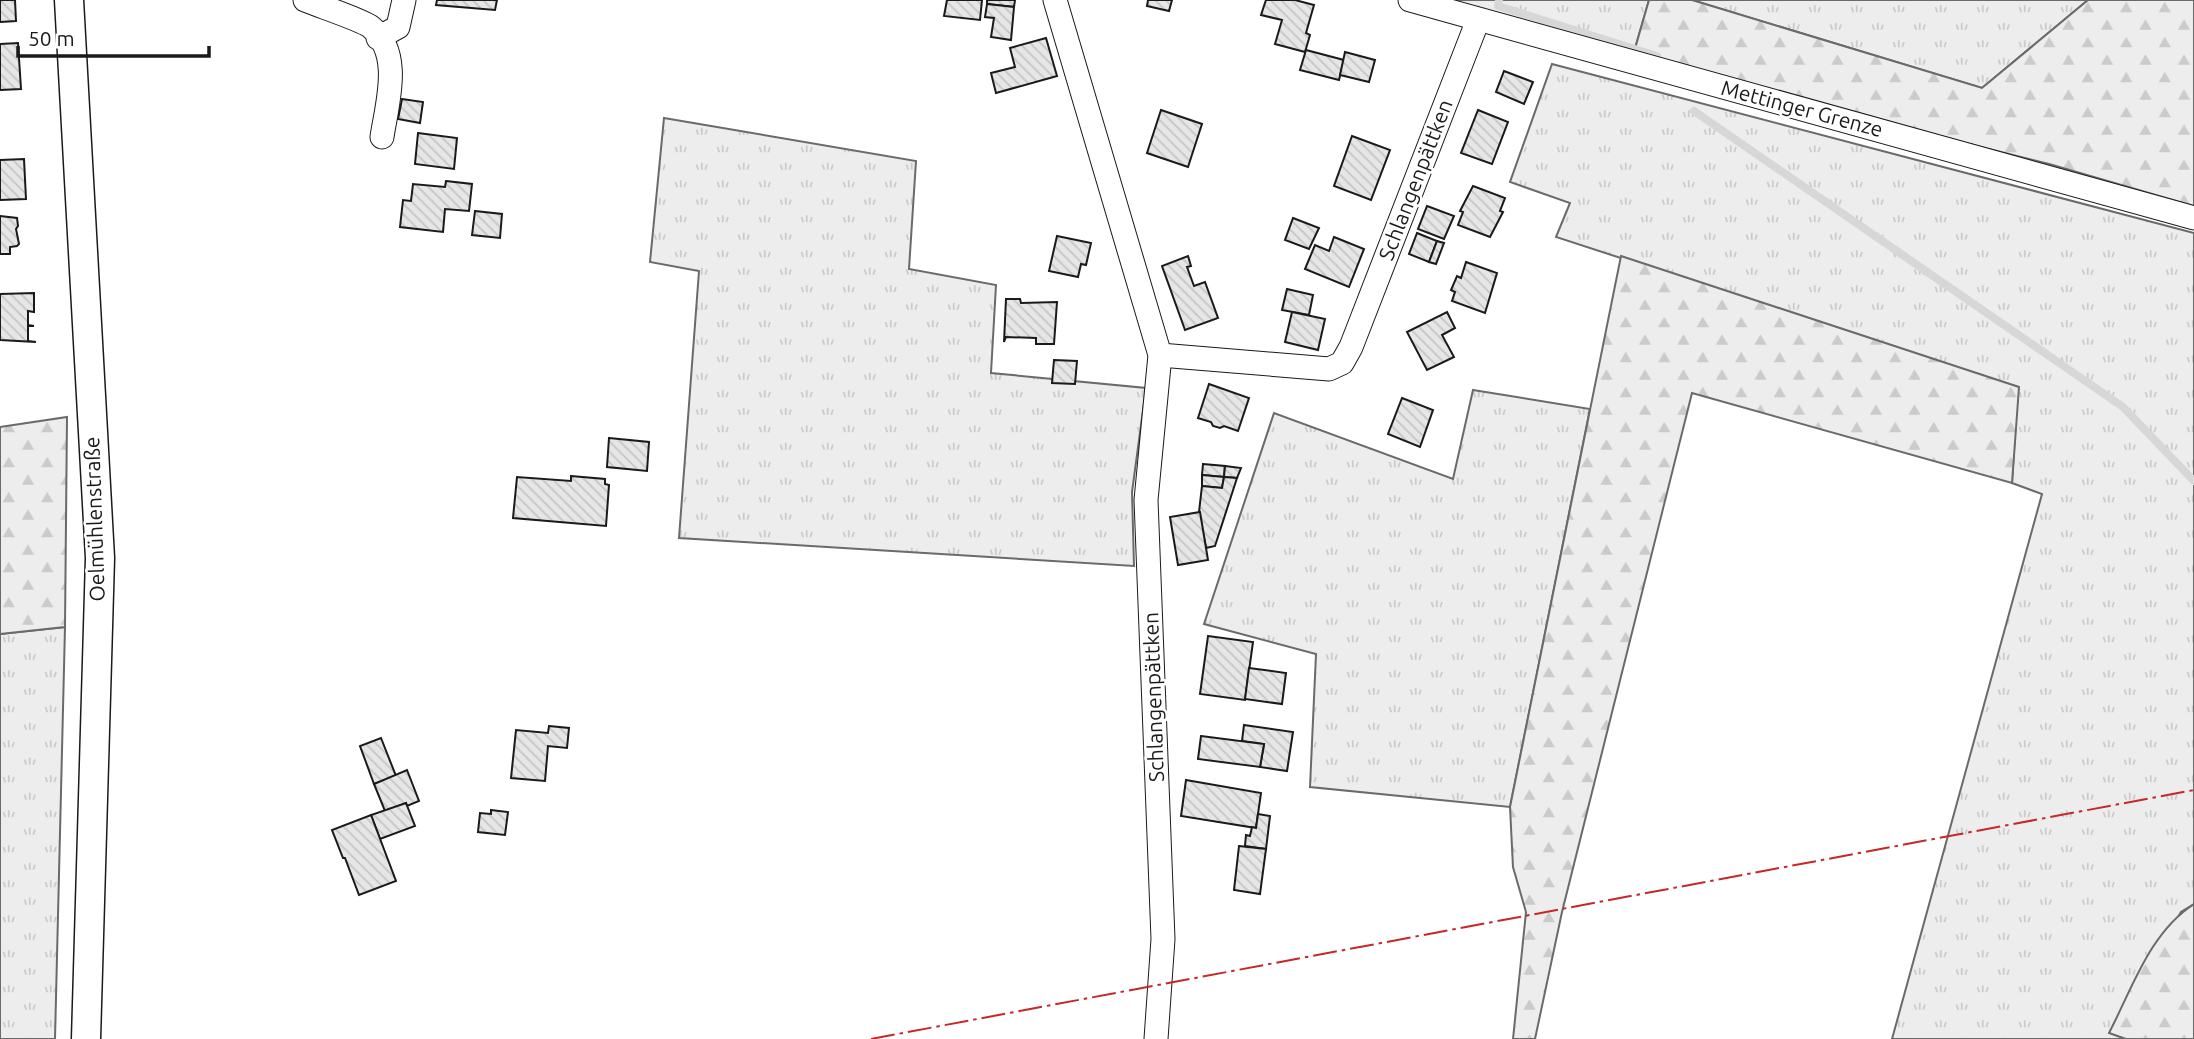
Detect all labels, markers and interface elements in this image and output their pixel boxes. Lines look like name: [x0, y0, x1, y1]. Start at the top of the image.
scale bar: [18, 14, 208, 58]
text: 50 m: [28, 26, 75, 50]
street label: Mettinger Grenze: [1719, 75, 1886, 141]
street label: Schlangenpättken: [1373, 96, 1457, 263]
street label: Oelmühlenstraße: [79, 436, 109, 602]
street label: Schlangenpättken: [1138, 612, 1168, 782]

